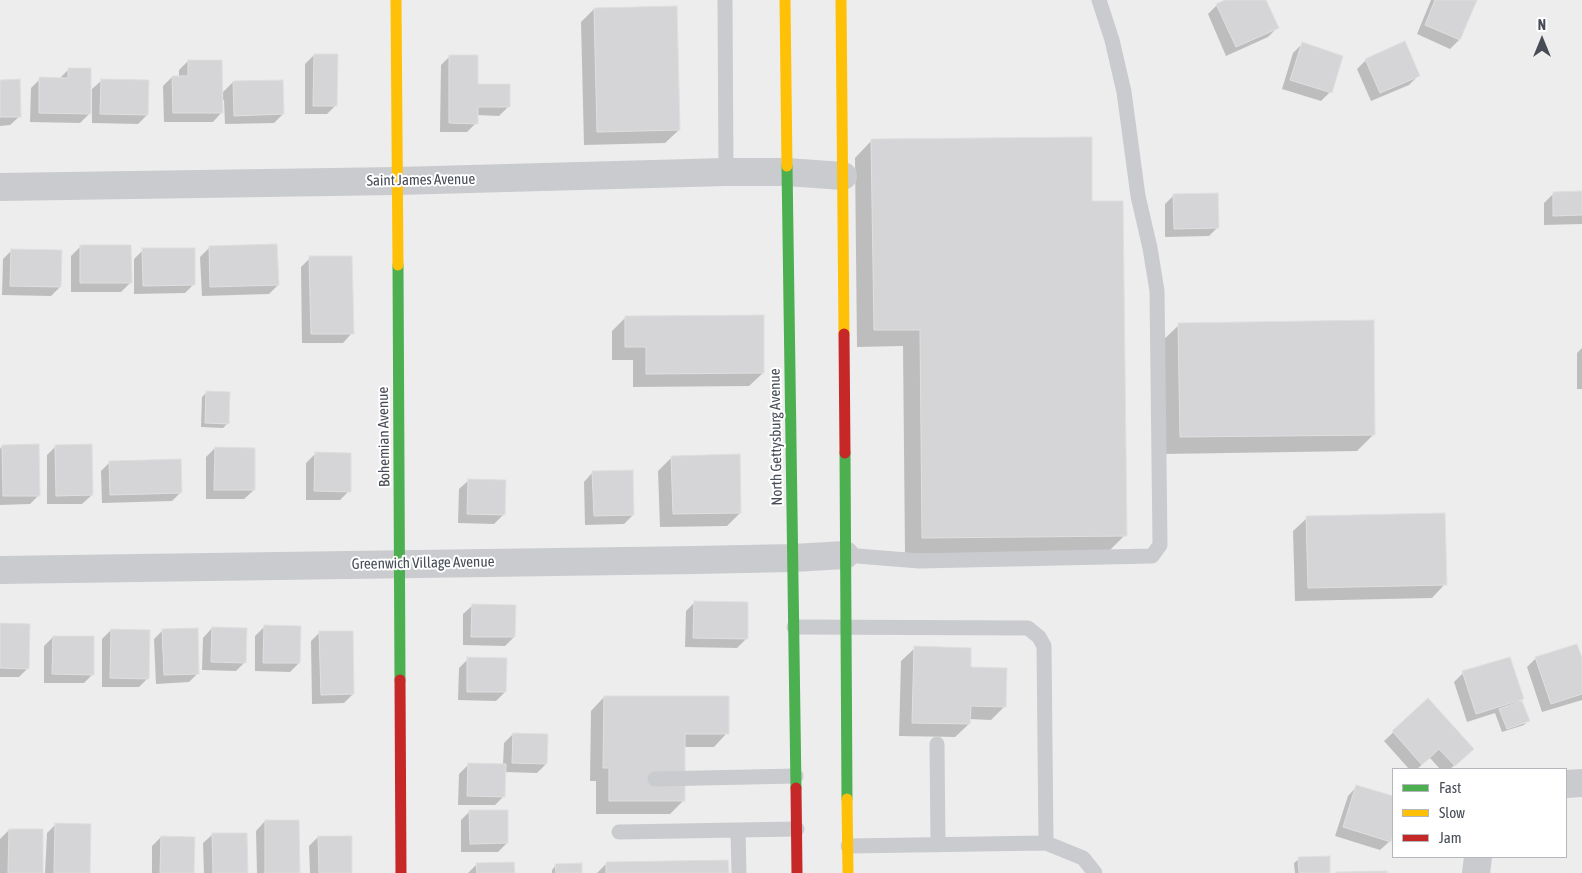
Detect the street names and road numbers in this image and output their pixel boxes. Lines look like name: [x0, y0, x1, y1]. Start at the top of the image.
street label: Saint James Avenue: [367, 170, 475, 190]
street label: North Gettysburg Avenue: [766, 368, 786, 506]
street label: Bohemian Avenue: [374, 387, 394, 487]
street label: Greenwich Village Avenue: [351, 553, 495, 573]

